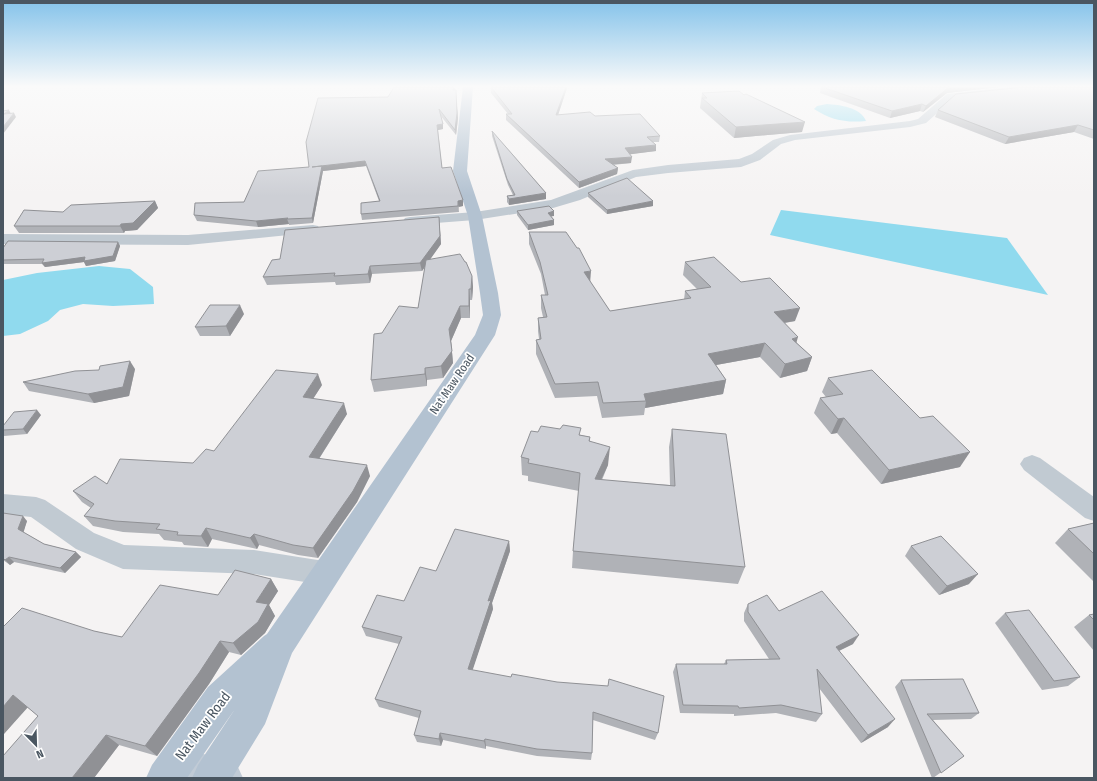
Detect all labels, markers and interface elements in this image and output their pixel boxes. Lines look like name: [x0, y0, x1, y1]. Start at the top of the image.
street label: Nat Maw Road: [427, 351, 477, 417]
street label: Nat Maw Road: [172, 688, 234, 764]
north arrow: [16, 725, 56, 765]
text: N: [34, 746, 45, 761]

